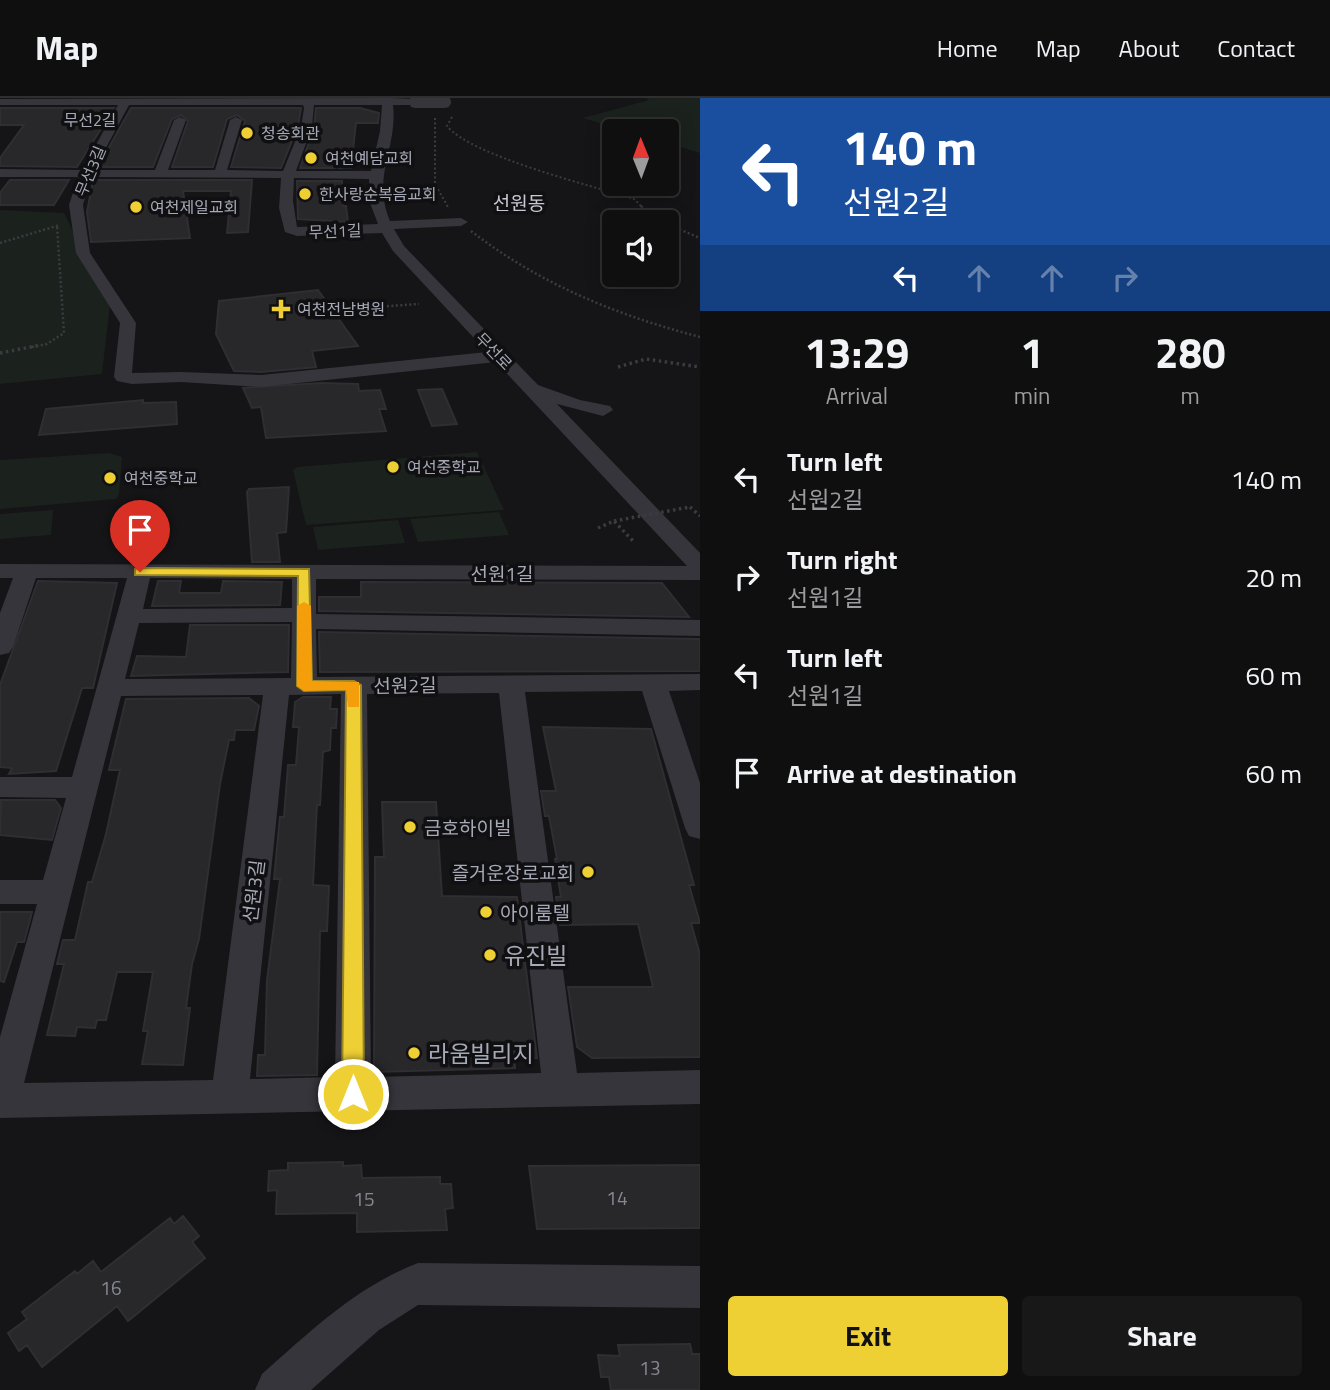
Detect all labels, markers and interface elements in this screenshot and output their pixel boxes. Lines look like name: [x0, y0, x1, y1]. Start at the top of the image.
text: Map: [35, 23, 98, 73]
text: Home: [937, 30, 998, 66]
text: Map: [1036, 30, 1081, 66]
text: About: [1119, 30, 1179, 66]
text: Contact: [1217, 30, 1295, 66]
street label: 무선2길: [63, 108, 117, 132]
text: 140 m: [843, 109, 977, 184]
north arrow: [602, 119, 679, 196]
map controls: [602, 119, 679, 287]
place label: 청송회관: [261, 121, 320, 145]
marker: 청송회관: [239, 125, 255, 141]
icon: left: [728, 126, 819, 217]
street label: 무선3길: [69, 142, 111, 200]
place label: 여천예담교회: [325, 146, 413, 170]
marker: 여천예담교회: [303, 150, 319, 166]
text: 선원2길: [843, 178, 949, 226]
place label: 한사랑순복음교회: [319, 182, 437, 206]
marker: 한사랑순복음교회: [297, 186, 313, 202]
district label: 선원동: [493, 188, 545, 217]
place label: 여천제일교회: [150, 195, 238, 219]
marker: 여천제일교회: [128, 199, 144, 215]
button: sound: [602, 210, 679, 287]
street label: 무선1길: [308, 218, 362, 244]
icon: left: [887, 259, 925, 297]
icon: ahead: [960, 259, 998, 297]
icon: ahead: [1033, 259, 1071, 297]
icon: right: [1106, 259, 1144, 297]
place label: 여천전남병원: [297, 297, 385, 321]
marker: 여천전남병원: [271, 299, 291, 319]
text: 13:29: [804, 320, 909, 384]
text: 1: [1020, 320, 1044, 384]
text: 280: [1155, 320, 1225, 384]
street label: 무선로: [470, 327, 518, 375]
text: Arrival: [826, 378, 888, 413]
text: min: [1014, 378, 1050, 413]
text: m: [1181, 378, 1200, 413]
text: Turn left: [787, 442, 882, 481]
place label: 여선중학교: [407, 455, 481, 479]
marker: 여선중학교: [385, 459, 401, 475]
icon: left: [728, 460, 766, 498]
text: 140 m: [1231, 460, 1302, 499]
place label: 여천중학교: [124, 466, 198, 490]
marker: 여천중학교: [102, 470, 118, 486]
text: 선원2길: [787, 482, 863, 517]
pin: [110, 500, 170, 572]
icon: arrive: [121, 511, 159, 549]
text: Turn right: [787, 540, 898, 579]
icon: right: [728, 558, 766, 596]
text: 20 m: [1245, 558, 1302, 597]
street label: 선원1길: [470, 559, 534, 588]
text: 선원1길: [787, 580, 863, 615]
text: Turn left: [787, 638, 882, 677]
icon: left: [728, 656, 766, 694]
text: 60 m: [1245, 656, 1302, 695]
street label: 선원2길: [373, 670, 437, 700]
text: 선원1길: [787, 678, 863, 713]
icon: arrive: [728, 754, 766, 792]
text: Arrive at destination: [787, 754, 1017, 793]
text: 60 m: [1245, 754, 1302, 793]
place label: 금호하이빌: [424, 813, 511, 842]
marker: 금호하이빌: [402, 819, 418, 835]
street label: 선원3길: [235, 858, 271, 924]
place label: 즐거운장로교회: [452, 858, 574, 887]
marker: 즐거운장로교회: [580, 864, 596, 880]
place label: 아이룸텔: [500, 898, 570, 927]
marker: 아이룸텔: [478, 904, 494, 920]
place label: 유진빌: [504, 938, 567, 973]
marker: 유진빌: [482, 947, 498, 963]
place label: 라움빌리지: [428, 1036, 534, 1071]
marker: 라움빌리지: [406, 1045, 422, 1061]
position arrow: [316, 1057, 390, 1131]
house number: 14: [606, 1183, 628, 1212]
house number: 15: [353, 1184, 375, 1213]
house number: 16: [100, 1273, 122, 1302]
button: Exit: [728, 1296, 1008, 1376]
button: Share: [1022, 1296, 1302, 1376]
house number: 13: [639, 1353, 661, 1382]

